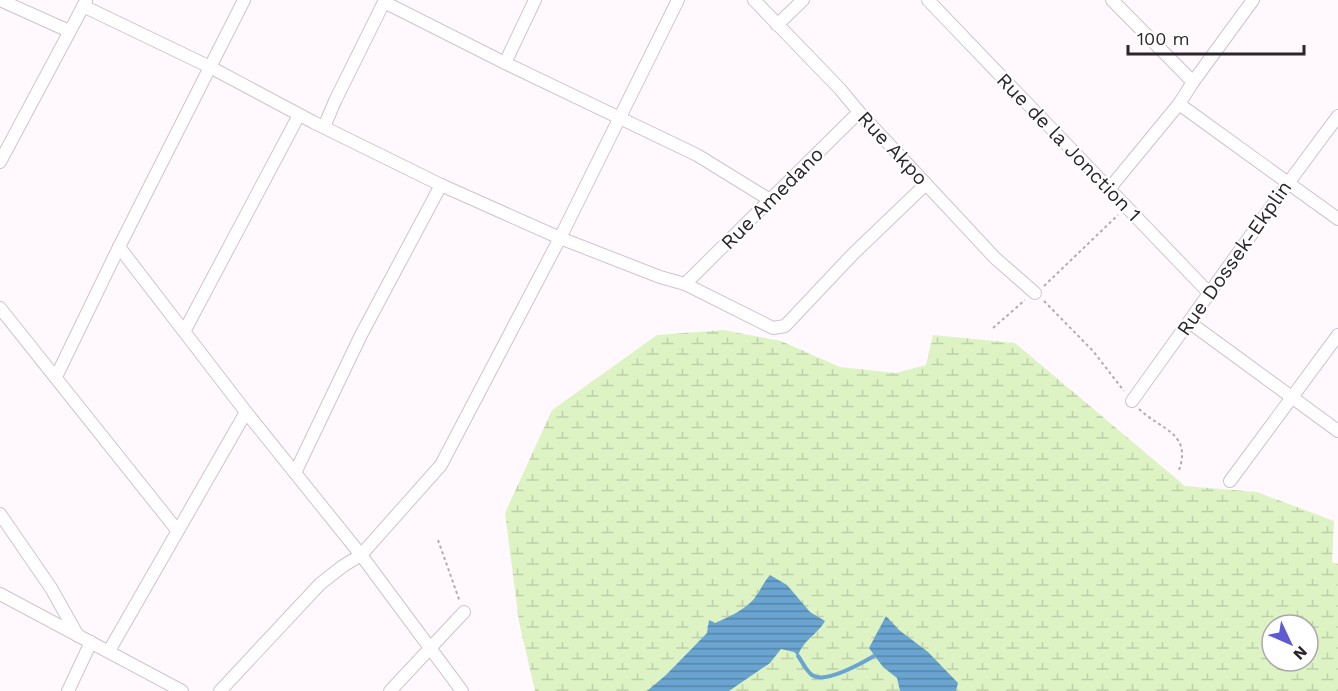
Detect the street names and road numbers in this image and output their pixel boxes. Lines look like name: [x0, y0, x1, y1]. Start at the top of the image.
street label: Rue de la Jonction 1: [992, 68, 1146, 226]
street label: Rue Akpo: [853, 106, 933, 190]
street label: Rue Amedano: [716, 142, 828, 254]
street label: Rue Dossek-Ekplin: [1171, 176, 1297, 340]

